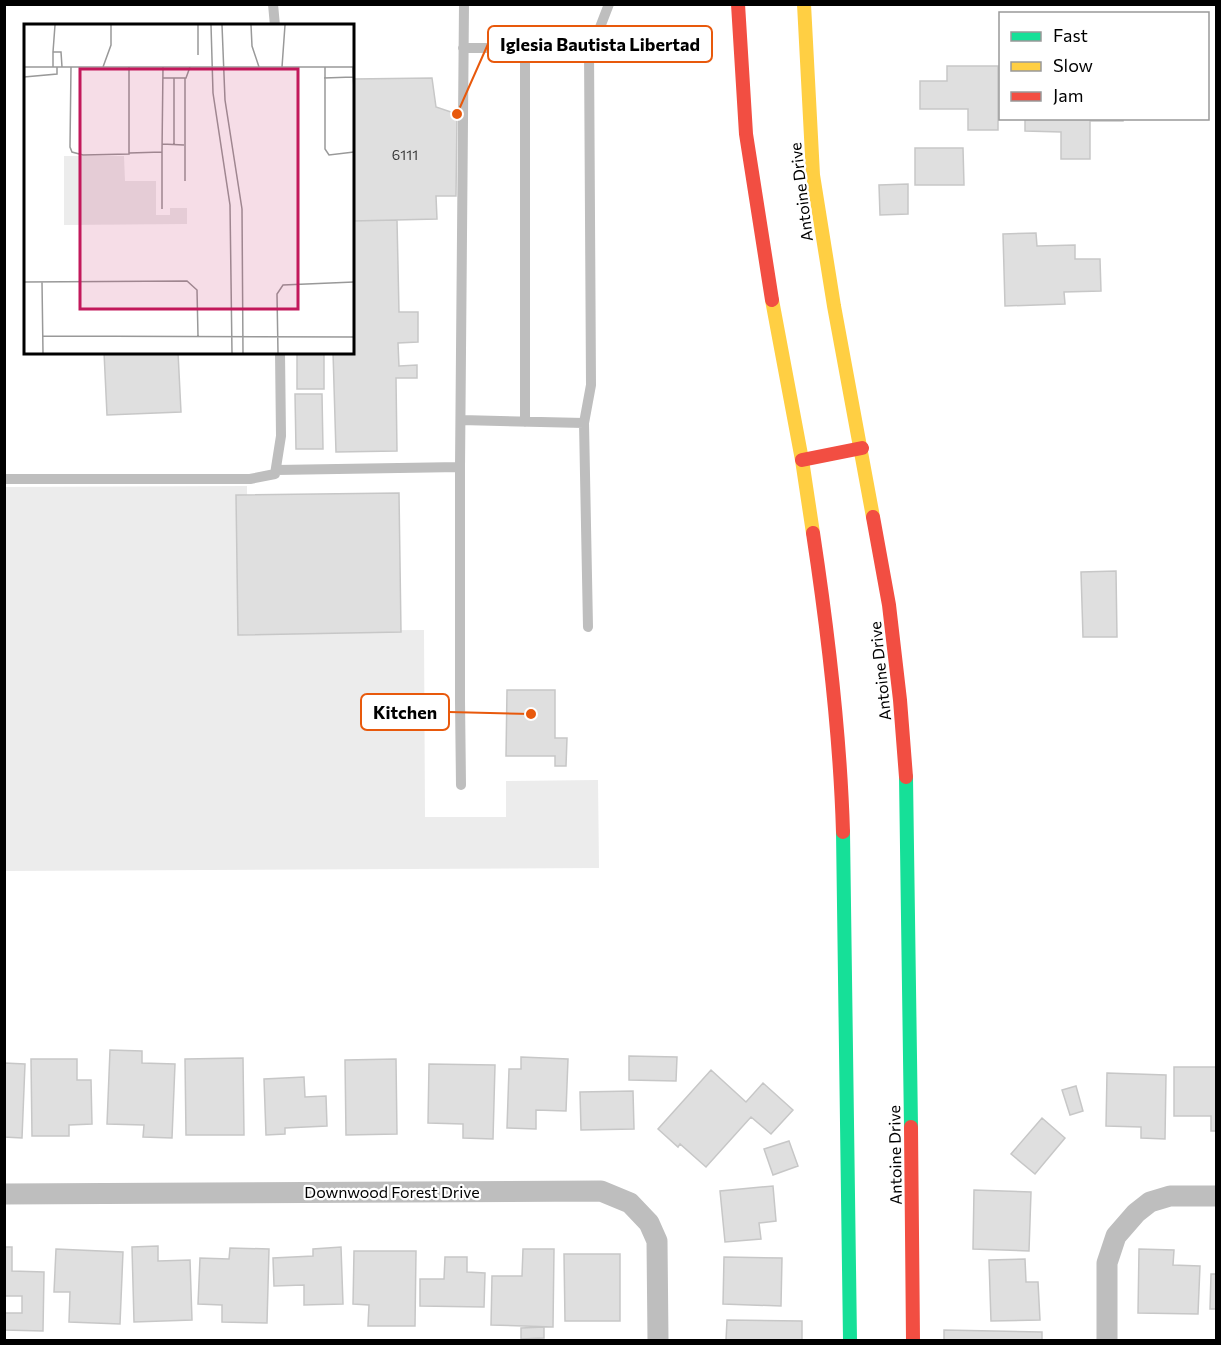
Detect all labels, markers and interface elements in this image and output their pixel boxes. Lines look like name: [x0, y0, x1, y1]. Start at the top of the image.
legend: [999, 12, 1209, 120]
inset map: [24, 24, 354, 354]
text: Fast: [1053, 24, 1088, 46]
callout: Iglesia Bautista Libertad: [488, 26, 712, 62]
text: Iglesia Bautista Libertad: [500, 33, 700, 55]
text: Slow: [1053, 54, 1093, 76]
text: Jam: [1053, 84, 1083, 106]
street label: Antoine Drive: [785, 141, 816, 243]
house number: 6111: [392, 146, 418, 163]
street label: Antoine Drive: [865, 621, 894, 722]
callout: Kitchen: [361, 694, 449, 730]
text: Kitchen: [373, 701, 437, 723]
street label: Antoine Drive: [884, 1105, 905, 1205]
street label: Downwood Forest Drive: [304, 1182, 480, 1201]

